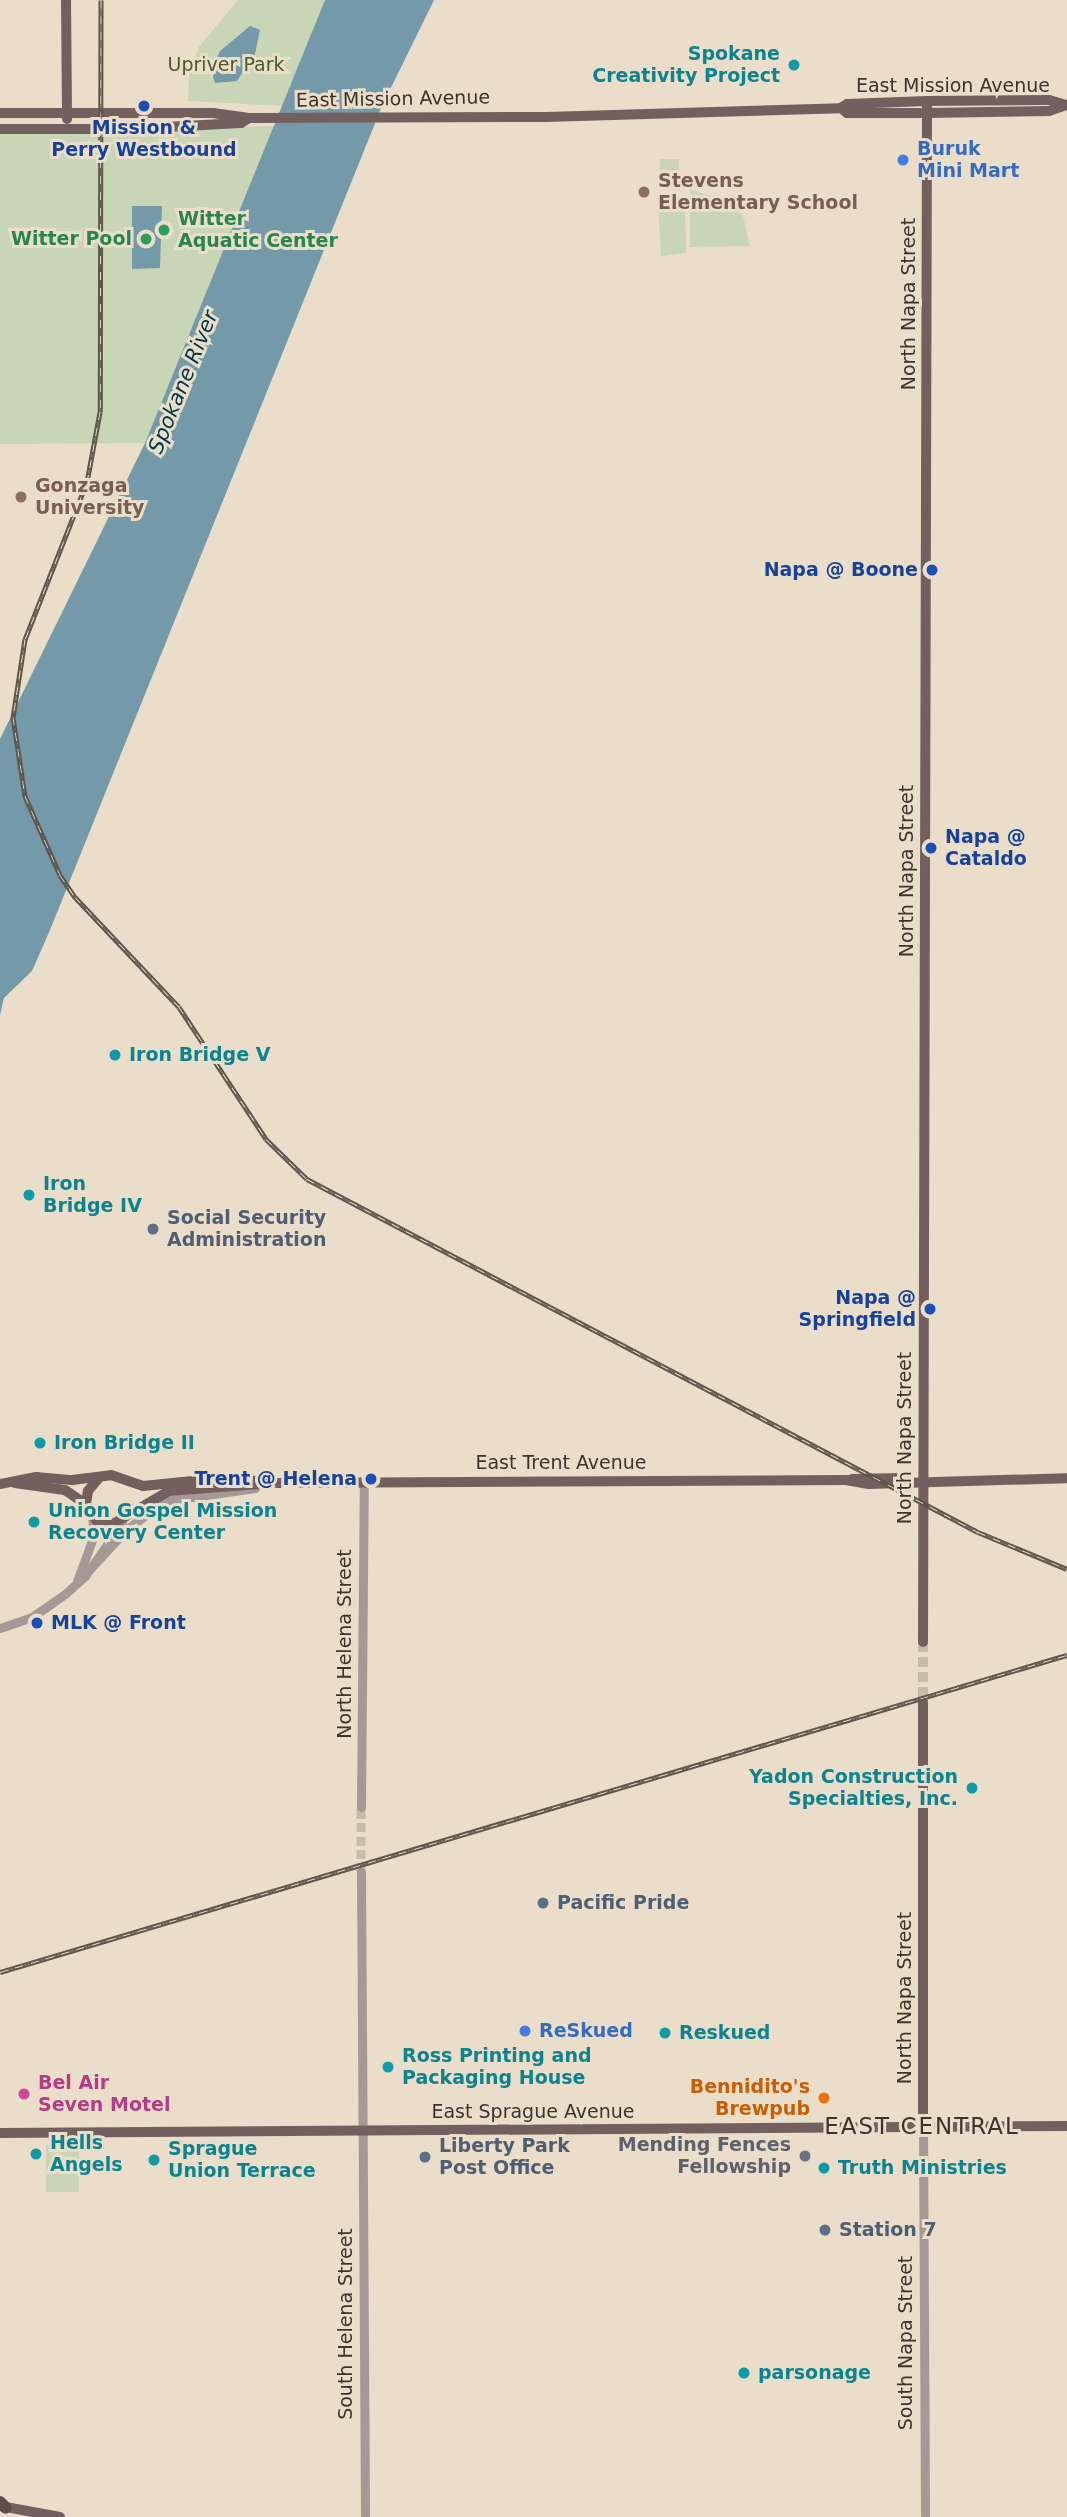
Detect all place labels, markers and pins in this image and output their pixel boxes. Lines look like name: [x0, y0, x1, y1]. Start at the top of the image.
place label: Spokane Creativity Project: [592, 43, 780, 87]
marker: Spokane Creativity Project: [786, 57, 802, 73]
marker: Mission & Perry Westbound: [136, 98, 152, 114]
place label: Mission & Perry Westbound: [51, 117, 237, 161]
place label: Buruk Mini Mart: [917, 138, 1019, 182]
marker: Buruk Mini Mart: [895, 152, 911, 168]
place label: Stevens Elementary School: [658, 170, 858, 214]
marker: Stevens Elementary School: [636, 184, 652, 200]
place label: Witter Aquatic Center: [178, 208, 338, 252]
marker: Witter Aquatic Center: [156, 222, 172, 238]
place label: Witter Pool: [11, 228, 132, 250]
marker: Witter Pool: [138, 231, 154, 247]
place label: Gonzaga University: [35, 475, 144, 519]
marker: Gonzaga University: [13, 489, 29, 505]
place label: Napa @ Boone: [764, 559, 918, 581]
marker: Napa @ Boone: [924, 562, 940, 578]
place label: Napa @ Cataldo: [945, 826, 1027, 870]
marker: Napa @ Cataldo: [923, 840, 939, 856]
place label: Iron Bridge V: [129, 1044, 270, 1066]
marker: Iron Bridge V: [107, 1047, 123, 1063]
place label: Iron Bridge IV: [43, 1173, 142, 1217]
marker: Iron Bridge IV: [21, 1187, 37, 1203]
place label: Social Security Administration: [167, 1207, 326, 1251]
marker: Social Security Administration: [145, 1221, 161, 1237]
place label: Napa @ Springfield: [799, 1287, 916, 1331]
marker: Napa @ Springfield: [922, 1301, 938, 1317]
place label: Iron Bridge II: [54, 1432, 195, 1454]
marker: Iron Bridge II: [32, 1435, 48, 1451]
place label: Trent @ Helena: [194, 1468, 357, 1490]
marker: Trent @ Helena: [363, 1471, 379, 1487]
place label: Union Gospel Mission Recovery Center: [48, 1500, 277, 1544]
marker: Union Gospel Mission Recovery Center: [26, 1514, 42, 1530]
place label: MLK @ Front: [51, 1612, 186, 1634]
marker: MLK @ Front: [29, 1615, 45, 1631]
place label: Yadon Construction Specialties, Inc.: [749, 1766, 958, 1810]
marker: Yadon Construction Specialties, Inc.: [964, 1780, 980, 1796]
place label: Pacific Pride: [557, 1892, 689, 1914]
marker: Pacific Pride: [535, 1895, 551, 1911]
place label: ReSkued: [539, 2020, 633, 2042]
place label: Reskued: [679, 2022, 770, 2044]
marker: ReSkued: [517, 2023, 533, 2039]
marker: Reskued: [657, 2025, 673, 2041]
place label: Ross Printing and Packaging House: [402, 2045, 592, 2089]
marker: Ross Printing and Packaging House: [380, 2059, 396, 2075]
place label: Bel Air Seven Motel: [38, 2072, 170, 2116]
place label: Bennidito's Brewpub: [690, 2076, 810, 2120]
marker: Bel Air Seven Motel: [16, 2086, 32, 2102]
marker: Bennidito's Brewpub: [816, 2090, 832, 2106]
place label: Hells Angels: [50, 2132, 123, 2176]
place label: Mending Fences Fellowship: [618, 2134, 791, 2178]
place label: Liberty Park Post Office: [439, 2135, 570, 2179]
place label: Sprague Union Terrace: [168, 2138, 316, 2182]
marker: Hells Angels: [28, 2146, 44, 2162]
marker: Mending Fences Fellowship: [797, 2148, 813, 2164]
marker: Liberty Park Post Office: [417, 2149, 433, 2165]
marker: Sprague Union Terrace: [146, 2152, 162, 2168]
place label: Truth Ministries: [838, 2157, 1007, 2179]
marker: Truth Ministries: [816, 2160, 832, 2176]
place label: Station 7: [839, 2219, 937, 2241]
marker: Station 7: [817, 2222, 833, 2238]
place label: parsonage: [758, 2362, 871, 2384]
marker: parsonage: [736, 2365, 752, 2381]

